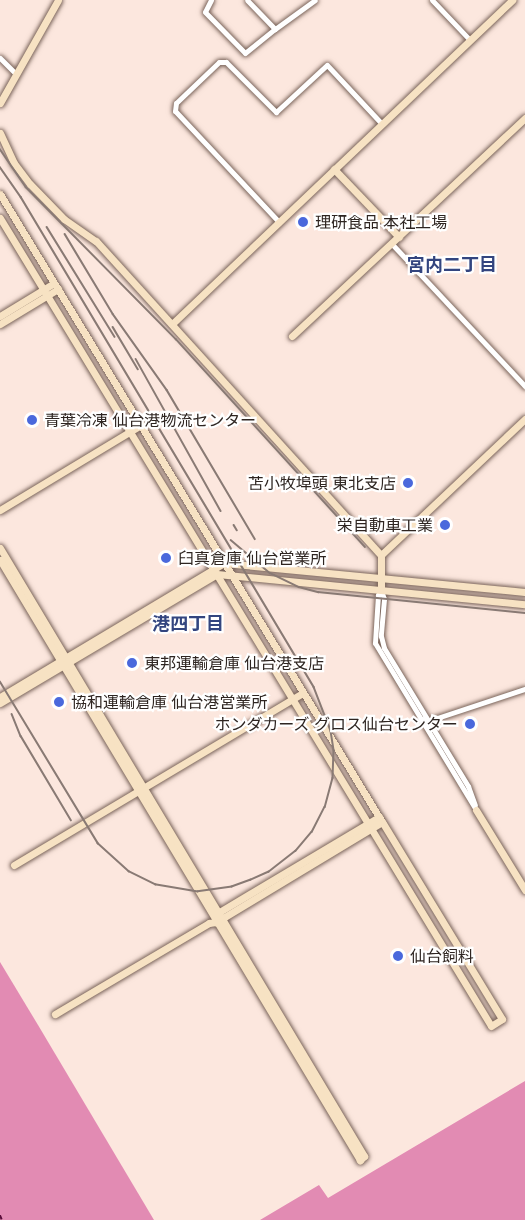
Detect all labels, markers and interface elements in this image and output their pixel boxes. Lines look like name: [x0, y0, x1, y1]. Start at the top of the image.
place label: 理研食品 本社工場: [315, 212, 447, 232]
marker: 理研食品 本社工場: [296, 215, 310, 229]
district label: 宮内二丁目: [407, 254, 497, 276]
place label: 青葉冷凍 仙台港物流センター: [44, 410, 256, 430]
marker: 青葉冷凍 仙台港物流センター: [25, 413, 39, 427]
place label: 苫小牧埠頭 東北支店: [248, 473, 396, 493]
marker: 苫小牧埠頭 東北支店: [401, 476, 415, 490]
place label: 栄自動車工業: [337, 515, 433, 535]
marker: 栄自動車工業: [438, 518, 452, 532]
place label: 臼真倉庫 仙台営業所: [178, 548, 326, 568]
marker: 臼真倉庫 仙台営業所: [159, 551, 173, 565]
district label: 港四丁目: [152, 613, 224, 635]
place label: 東邦運輸倉庫 仙台港支店: [144, 653, 324, 673]
marker: 東邦運輸倉庫 仙台港支店: [125, 656, 139, 670]
place label: 協和運輸倉庫 仙台港営業所: [71, 692, 267, 712]
marker: 協和運輸倉庫 仙台港営業所: [52, 695, 66, 709]
place label: ホンダカーズ グロス仙台センター: [214, 714, 458, 734]
marker: ホンダカーズ グロス仙台センター: [463, 717, 477, 731]
place label: 仙台飼料: [410, 946, 474, 966]
marker: 仙台飼料: [391, 949, 405, 963]

